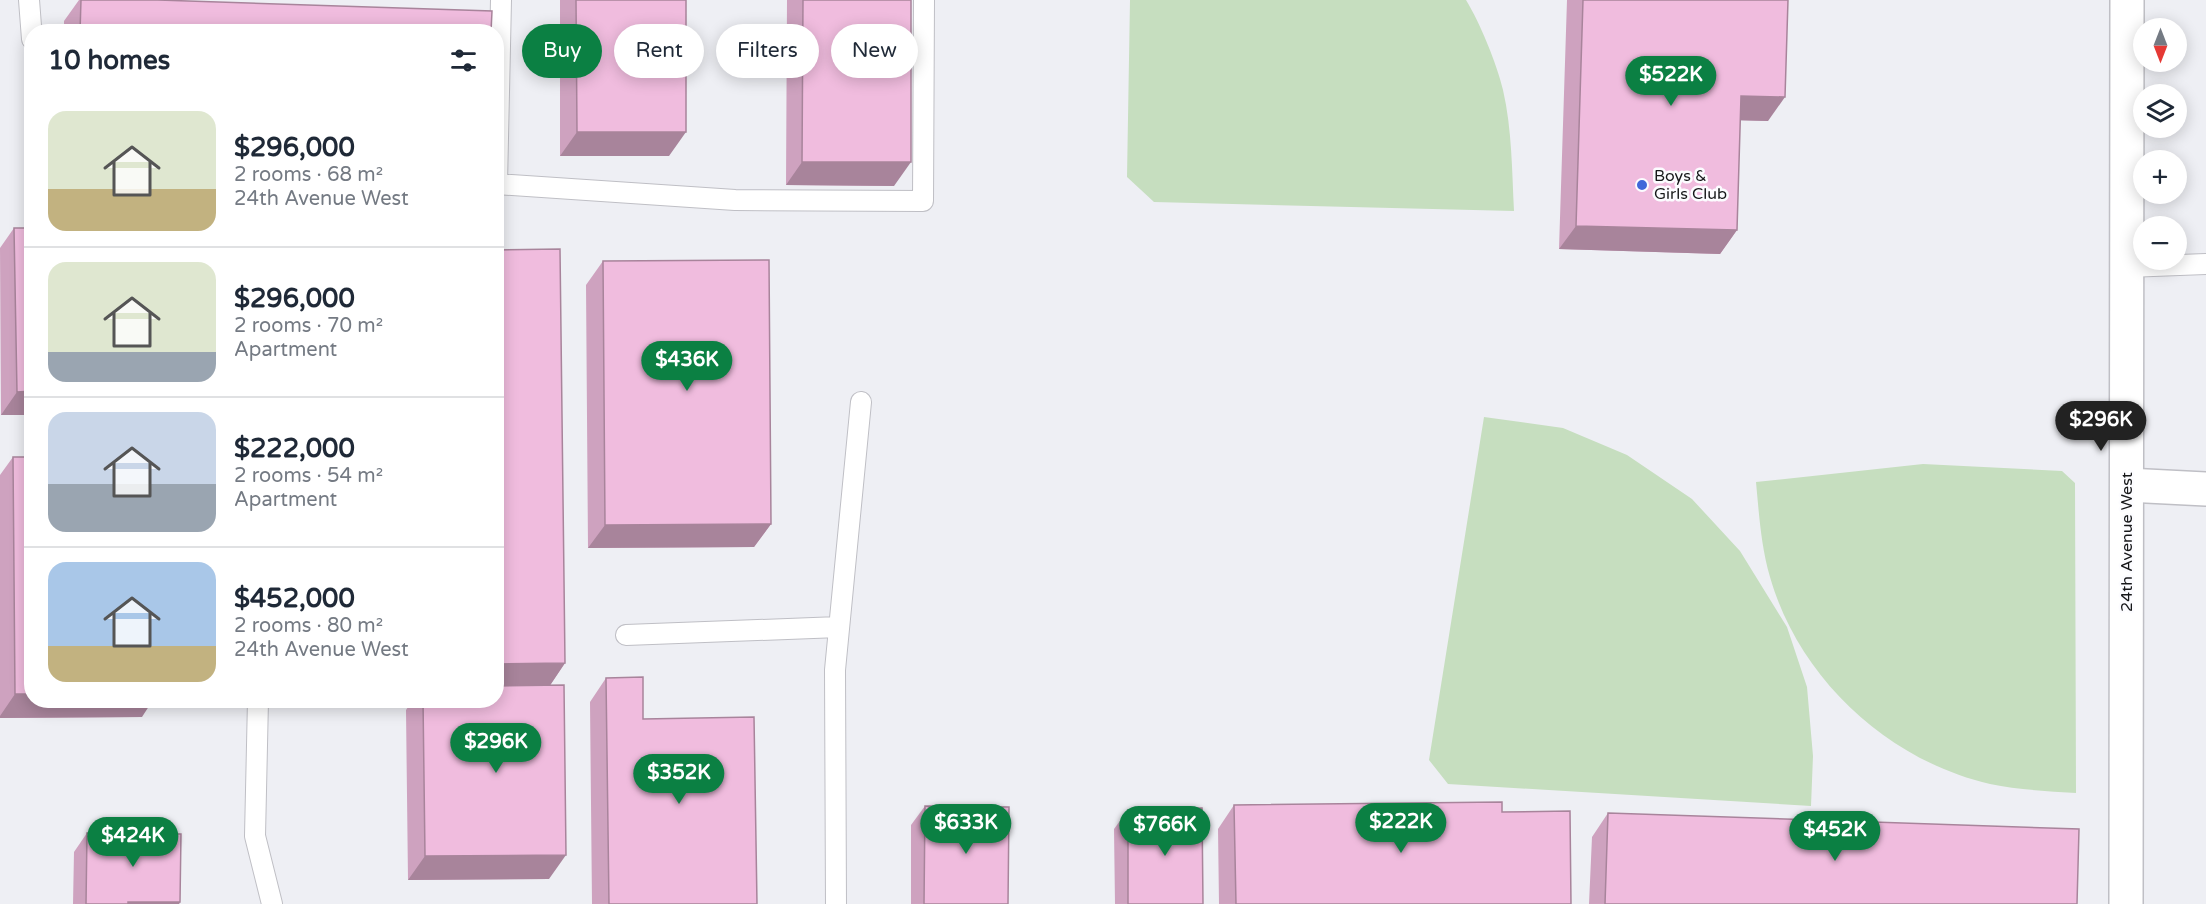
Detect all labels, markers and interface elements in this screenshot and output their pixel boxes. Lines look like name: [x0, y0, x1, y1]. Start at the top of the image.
north arrow: [2133, 18, 2187, 72]
map controls: [2133, 18, 2187, 270]
chip: Buy: [522, 24, 602, 78]
chip: Rent: [614, 24, 704, 78]
chip: Filters: [716, 24, 819, 78]
chip: New: [831, 24, 918, 78]
icon: filters: [447, 44, 480, 77]
text: 10 homes: [48, 45, 170, 76]
pin: $522K: [1629, 56, 1713, 107]
text: $522K: [1639, 63, 1703, 87]
button: layers: [2133, 84, 2187, 138]
text: $296,000: [234, 132, 355, 163]
icon: home: [96, 135, 168, 207]
button: +: [2133, 150, 2187, 204]
text: 2 rooms · 68 m²: [234, 163, 383, 187]
place label: Boys & Girls Club: [1654, 166, 1727, 204]
marker: Boys & Girls Club: [1635, 178, 1649, 192]
text: 24th Avenue West: [234, 187, 409, 211]
button: −: [2133, 216, 2187, 270]
text: $296,000: [234, 283, 355, 314]
icon: home: [96, 286, 168, 358]
text: 2 rooms · 70 m²: [234, 314, 383, 338]
text: Apartment: [234, 338, 337, 362]
pin: $436K: [645, 341, 729, 392]
text: $436K: [655, 348, 719, 372]
pin: $296K: [2059, 401, 2143, 452]
text: $296K: [2069, 408, 2133, 432]
text: $222,000: [234, 433, 355, 464]
icon: home: [96, 436, 168, 508]
text: 2 rooms · 54 m²: [234, 464, 383, 488]
street label: 24th Avenue West: [2117, 472, 2137, 612]
text: Apartment: [234, 488, 337, 512]
text: $452,000: [234, 583, 355, 614]
icon: home: [96, 586, 168, 658]
text: 2 rooms · 80 m²: [234, 614, 383, 638]
text: 24th Avenue West: [234, 638, 409, 662]
pin: $296K: [454, 723, 538, 774]
text: $296K: [464, 730, 528, 754]
pin: $352K: [637, 754, 721, 805]
text: $352K: [647, 761, 711, 785]
pin: $222K: [1359, 803, 1443, 854]
pin: $633K: [924, 804, 1008, 855]
pin: $766K: [1123, 806, 1207, 857]
text: $222K: [1369, 810, 1433, 834]
text: $633K: [934, 811, 998, 835]
pin: $452K: [1793, 811, 1877, 862]
text: $766K: [1133, 813, 1197, 837]
pin: $424K: [91, 817, 175, 868]
text: $452K: [1803, 818, 1867, 842]
text: $424K: [101, 824, 165, 848]

